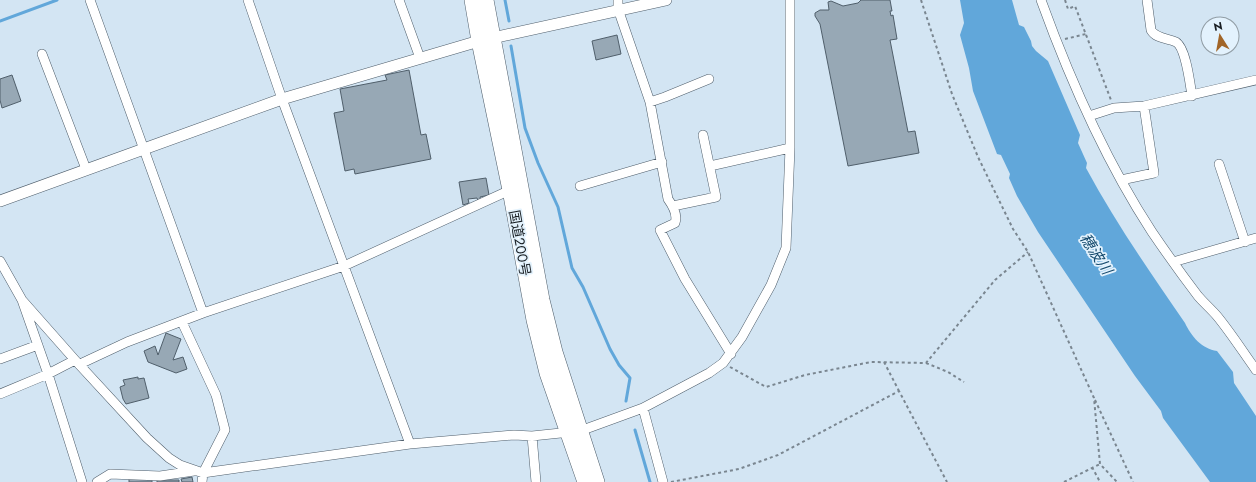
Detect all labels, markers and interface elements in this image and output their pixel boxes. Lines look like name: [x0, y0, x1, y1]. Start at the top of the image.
north arrow: [1200, 16, 1240, 56]
text: N: [1212, 17, 1224, 35]
street label: 国道200号: [504, 208, 536, 278]
water label: 穂波川: [1075, 229, 1119, 281]

